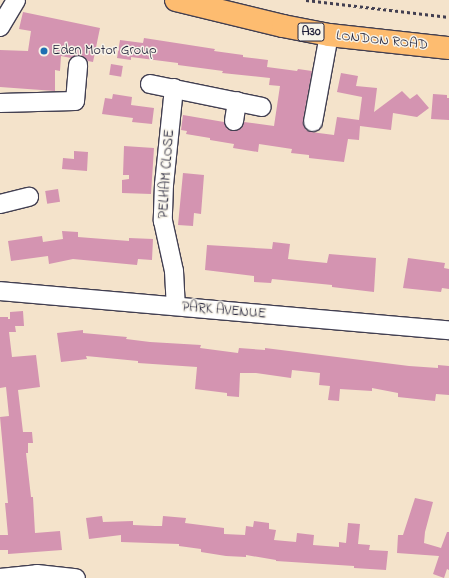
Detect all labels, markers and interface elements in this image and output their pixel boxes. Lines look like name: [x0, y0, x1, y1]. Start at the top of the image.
road number: A30: [297, 21, 325, 43]
street label: LONDON ROAD: [335, 28, 429, 54]
place label: Eden Motor Group: [52, 43, 157, 59]
marker: Eden Motor Group: [39, 46, 49, 56]
street label: PELHAM CLOSE: [156, 129, 178, 219]
street label: PARK AVENUE: [181, 299, 267, 323]

